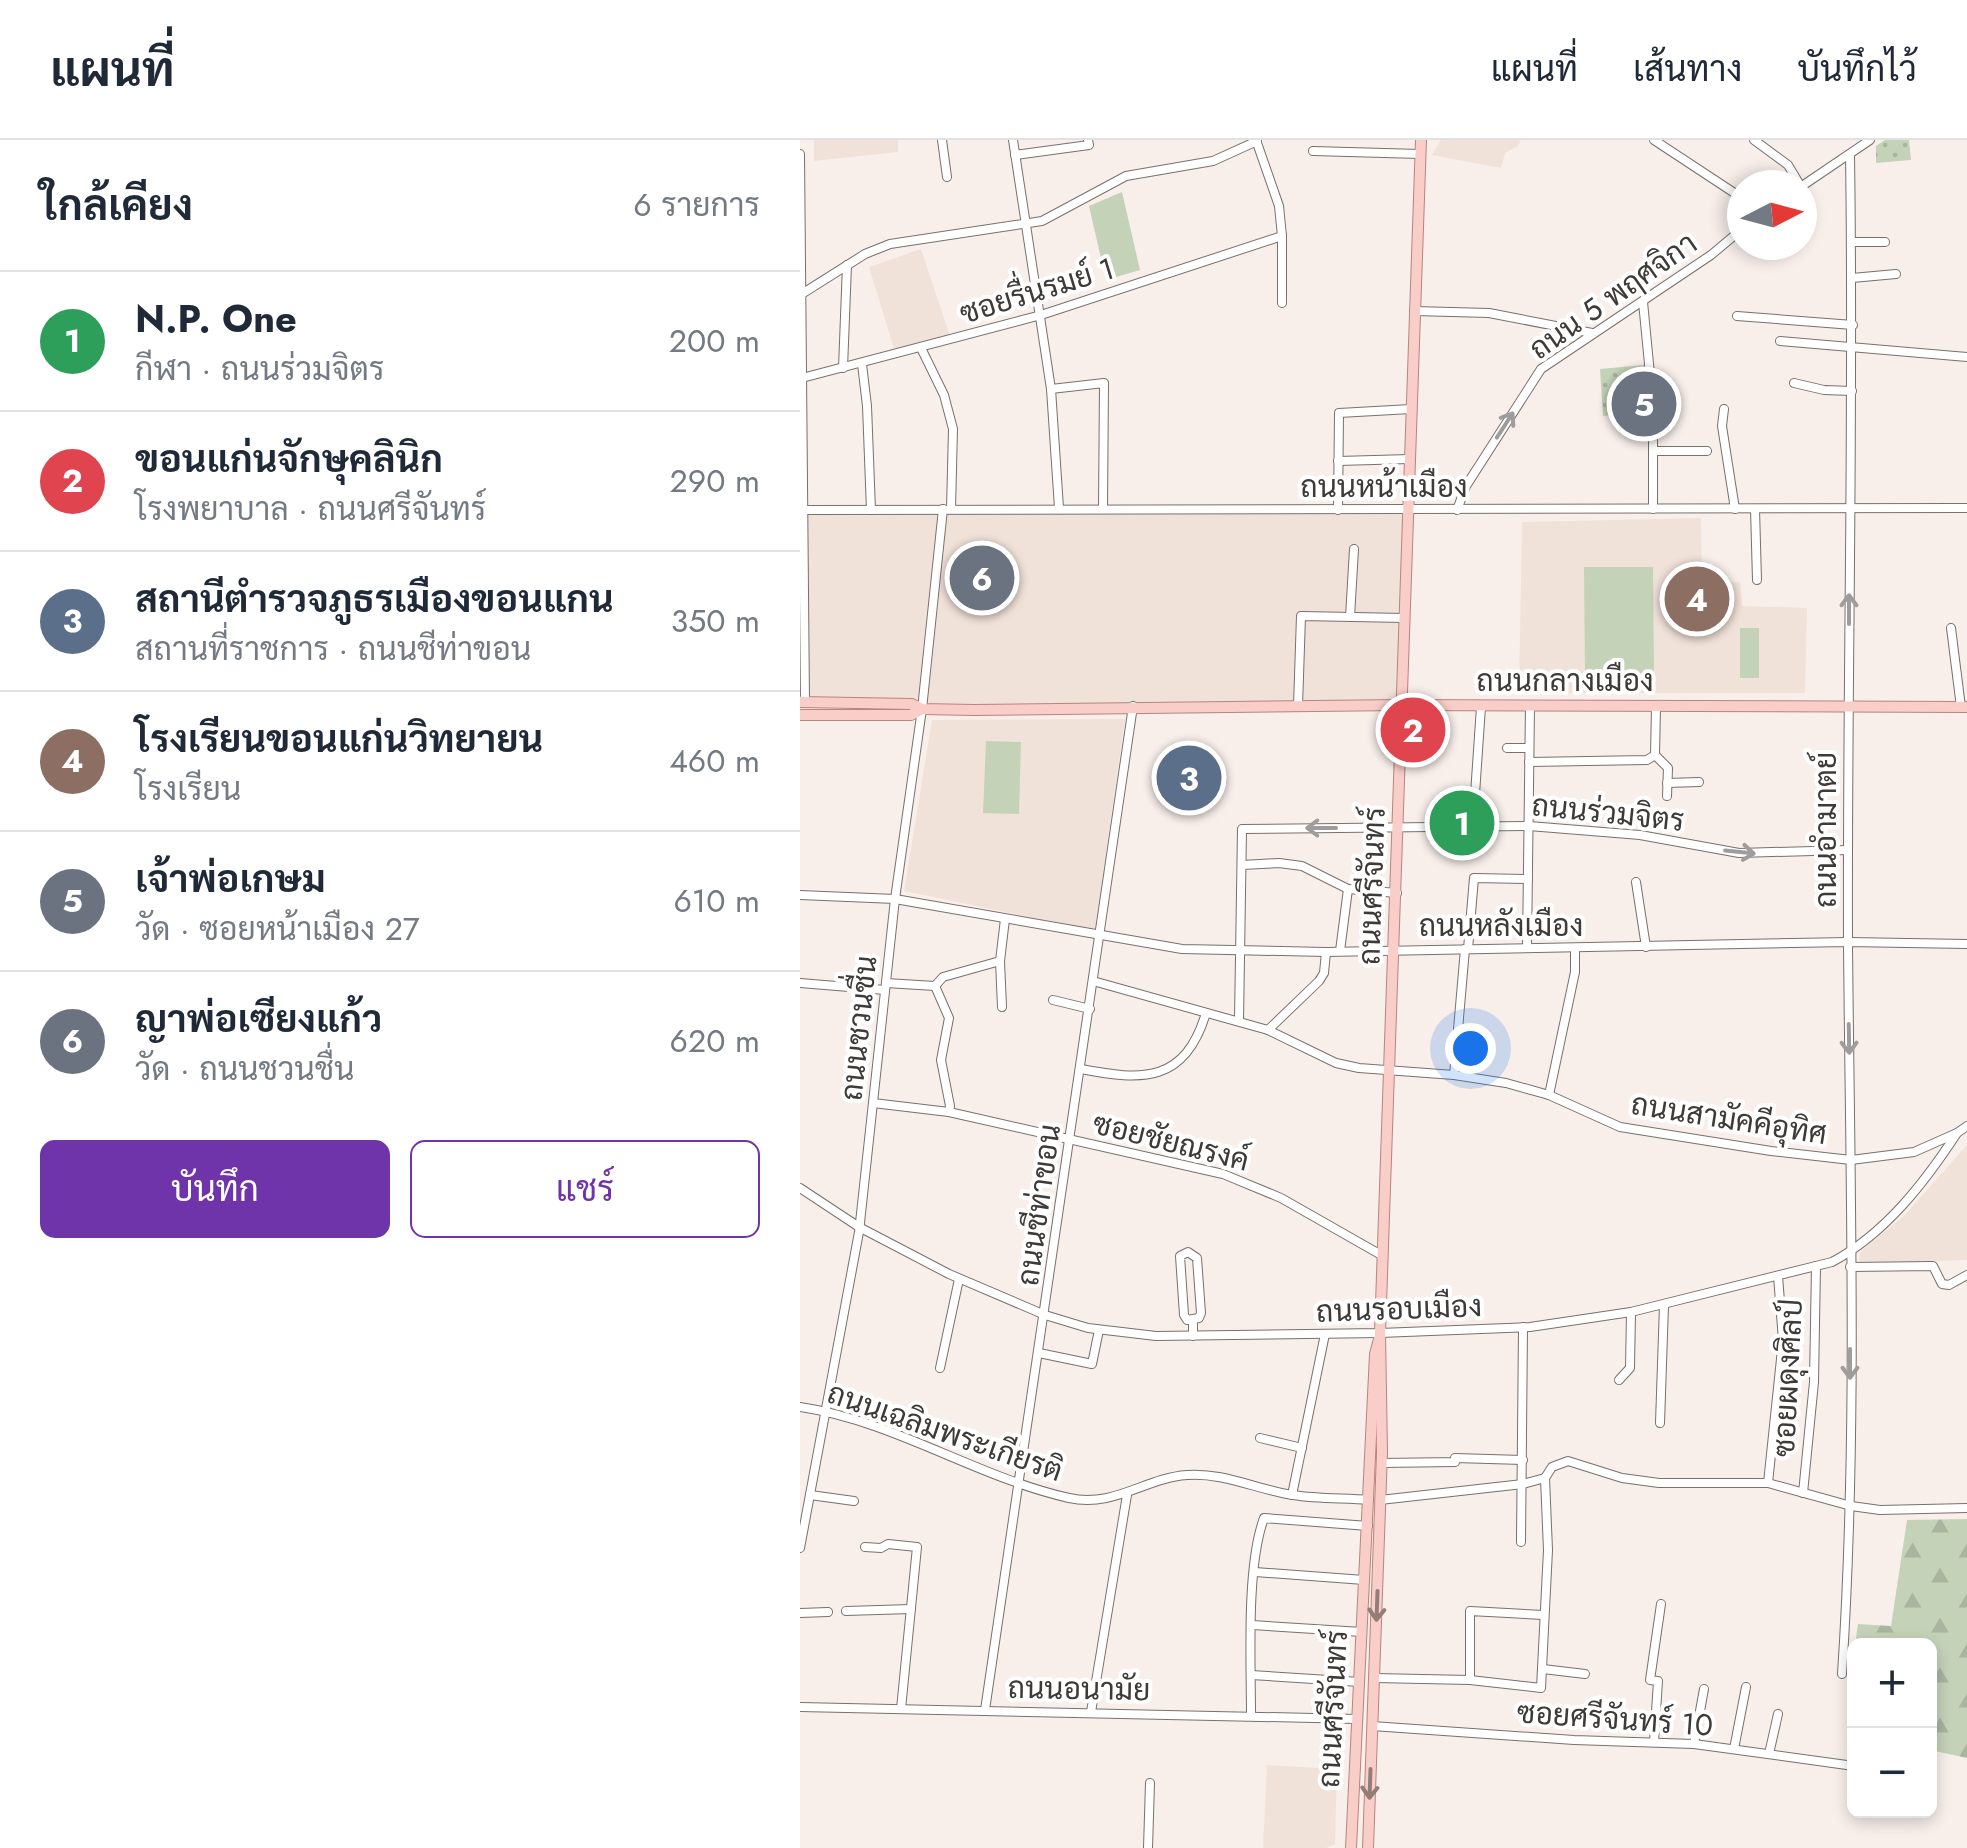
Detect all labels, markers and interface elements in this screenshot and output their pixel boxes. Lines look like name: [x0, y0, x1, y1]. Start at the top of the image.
text: แผนที่: [50, 35, 174, 104]
text: แผนที่: [1491, 44, 1578, 94]
text: เส้นทาง: [1633, 44, 1742, 94]
text: บันทึกไว้: [1797, 44, 1917, 94]
north arrow: [1727, 170, 1817, 260]
text: ใกล้เคียง: [40, 175, 193, 236]
text: 6 รายการ: [633, 182, 760, 228]
street label: ถนน 5 พฤศจิกา: [1520, 222, 1705, 369]
street label: ซอยรื่นรมย์ 1: [953, 243, 1119, 334]
text: N.P. One: [135, 291, 297, 346]
text: 1: [64, 318, 81, 364]
text: 200 m: [669, 318, 760, 364]
text: กีฬา · ถนนร่วมจิตร: [135, 346, 384, 392]
pin: 5: [1612, 366, 1676, 442]
one-way arrow: [1494, 412, 1515, 440]
text: ขอนแก่นจักษุคลินิก: [135, 431, 443, 486]
text: 2: [62, 458, 83, 504]
text: 290 m: [670, 458, 760, 504]
street label: ถนนหน้าเมือง: [1300, 465, 1468, 508]
text: โรงพยาบาล · ถนนศรีจันทร์: [135, 486, 486, 532]
pin: 6: [950, 540, 1014, 616]
pin: 4: [1664, 562, 1730, 636]
text: สถานีตำรวจภูธรเมืองขอนแกน: [135, 571, 614, 626]
one-way arrow: [1840, 593, 1858, 626]
text: 3: [63, 598, 82, 644]
text: 350 m: [671, 598, 760, 644]
text: สถานที่ราชการ · ถนนชีท่าขอน: [135, 626, 531, 672]
street label: ถนนกลางเมือง: [1476, 659, 1654, 702]
pin: 2: [1380, 692, 1446, 768]
text: โรงเรียนขอนแก่นวิทยายน: [135, 711, 543, 766]
text: 4: [61, 738, 84, 784]
text: 460 m: [669, 738, 760, 784]
pin: 3: [1156, 740, 1222, 816]
street label: ถนนอำมาตย์: [1804, 752, 1847, 908]
text: โรงเรียน: [135, 766, 241, 812]
street label: ถนนร่วมจิตร: [1530, 783, 1687, 842]
pin: 1: [1430, 786, 1494, 860]
street label: ถนนศรีจันทร์: [1347, 806, 1396, 966]
one-way arrow: [1305, 818, 1338, 838]
one-way arrow: [1723, 843, 1755, 862]
text: เจ้าพ่อเกษม: [135, 851, 326, 906]
text: 5: [62, 878, 83, 924]
text: 610 m: [673, 878, 760, 924]
street label: ถนนหลังเมือง: [1419, 904, 1583, 947]
text: วัด · ซอยหน้าเมือง 27: [135, 906, 420, 952]
street label: ถนนชวนชื่น: [826, 953, 887, 1103]
text: ญาพ่อเซียงแก้ว: [135, 991, 382, 1046]
text: 6: [62, 1018, 83, 1064]
text: 620 m: [670, 1018, 760, 1064]
your location: [1445, 1023, 1496, 1074]
one-way arrow: [1840, 1023, 1859, 1055]
text: วัด · ถนนชวนชื่น: [135, 1046, 354, 1092]
street label: ถนนสามัคคีอุทิศ: [1628, 1082, 1830, 1155]
street label: ซอยชัยณรงค์: [1088, 1101, 1254, 1182]
street label: ถนนชีท่าขอน: [1006, 1121, 1071, 1288]
button: บันทึก: [40, 1140, 390, 1238]
button: แชร์: [410, 1140, 760, 1238]
street label: ถนนรอบเมือง: [1315, 1284, 1483, 1333]
street label: ซอยผดุงศิลป์: [1762, 1298, 1813, 1458]
one-way arrow: [1840, 1348, 1860, 1380]
street label: ถนนเฉลิมพระเกียรติ: [822, 1371, 1069, 1492]
one-way arrow: [1368, 1589, 1387, 1621]
street label: ถนนศรีจันทร์: [1307, 1629, 1358, 1789]
map controls: [1847, 1638, 1937, 1818]
button: +: [1847, 1638, 1937, 1728]
street label: ถนนอนามัย: [1007, 1666, 1151, 1711]
street label: ซอยศรีจันทร์ 10: [1516, 1690, 1714, 1747]
button: −: [1847, 1728, 1937, 1818]
one-way arrow: [1360, 1767, 1379, 1799]

